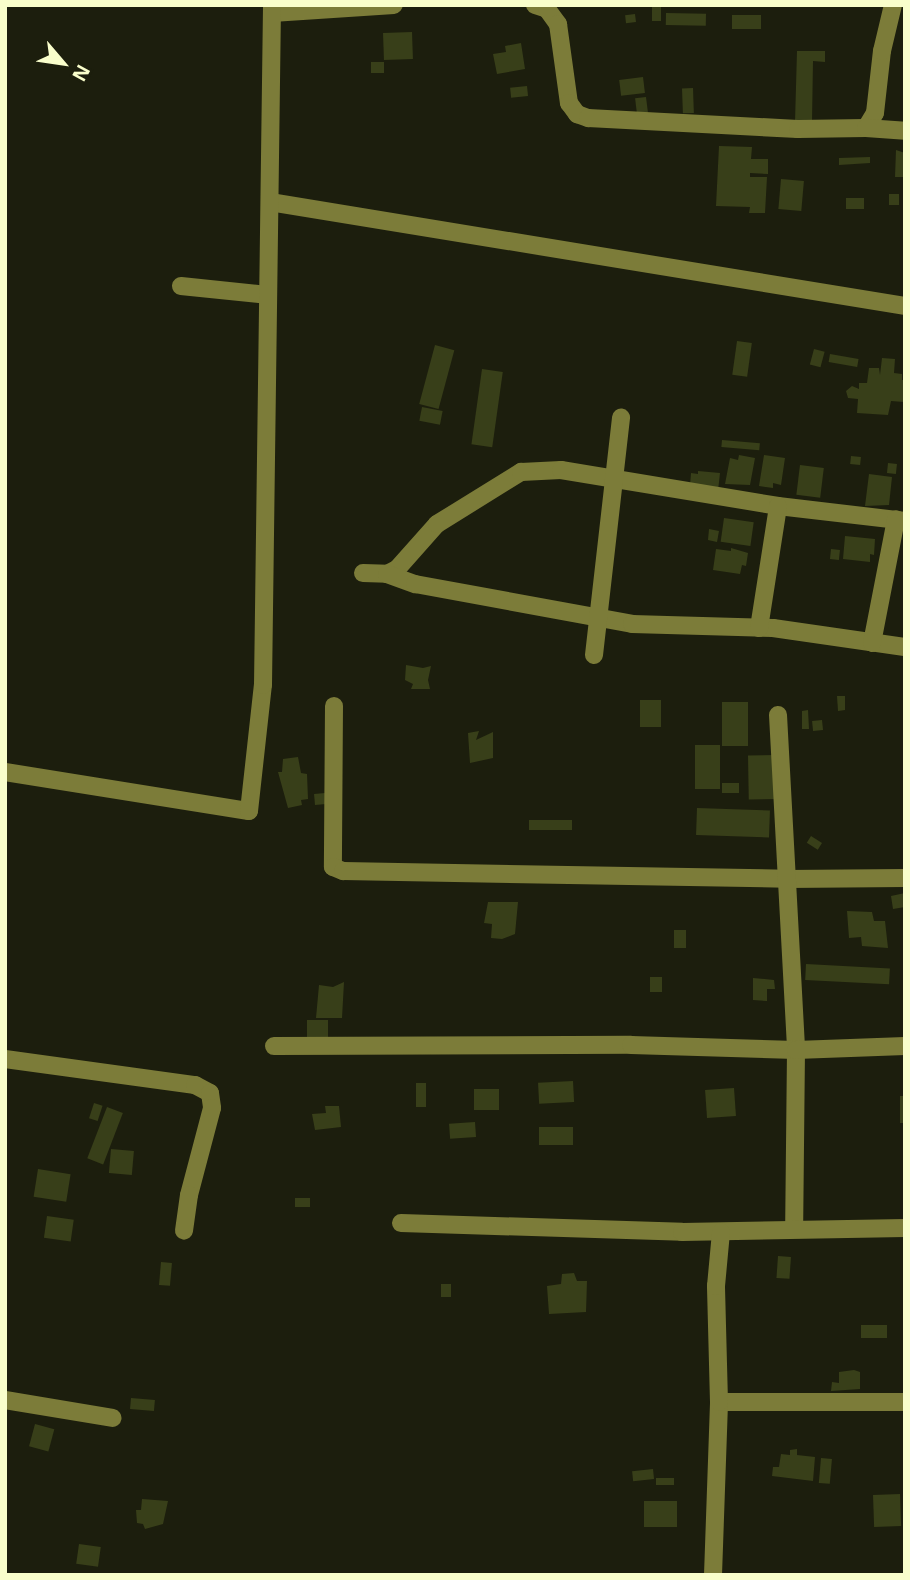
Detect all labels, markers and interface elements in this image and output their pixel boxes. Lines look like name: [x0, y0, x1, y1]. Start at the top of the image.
north arrow: [28, 28, 98, 98]
text: N: [66, 60, 96, 86]

